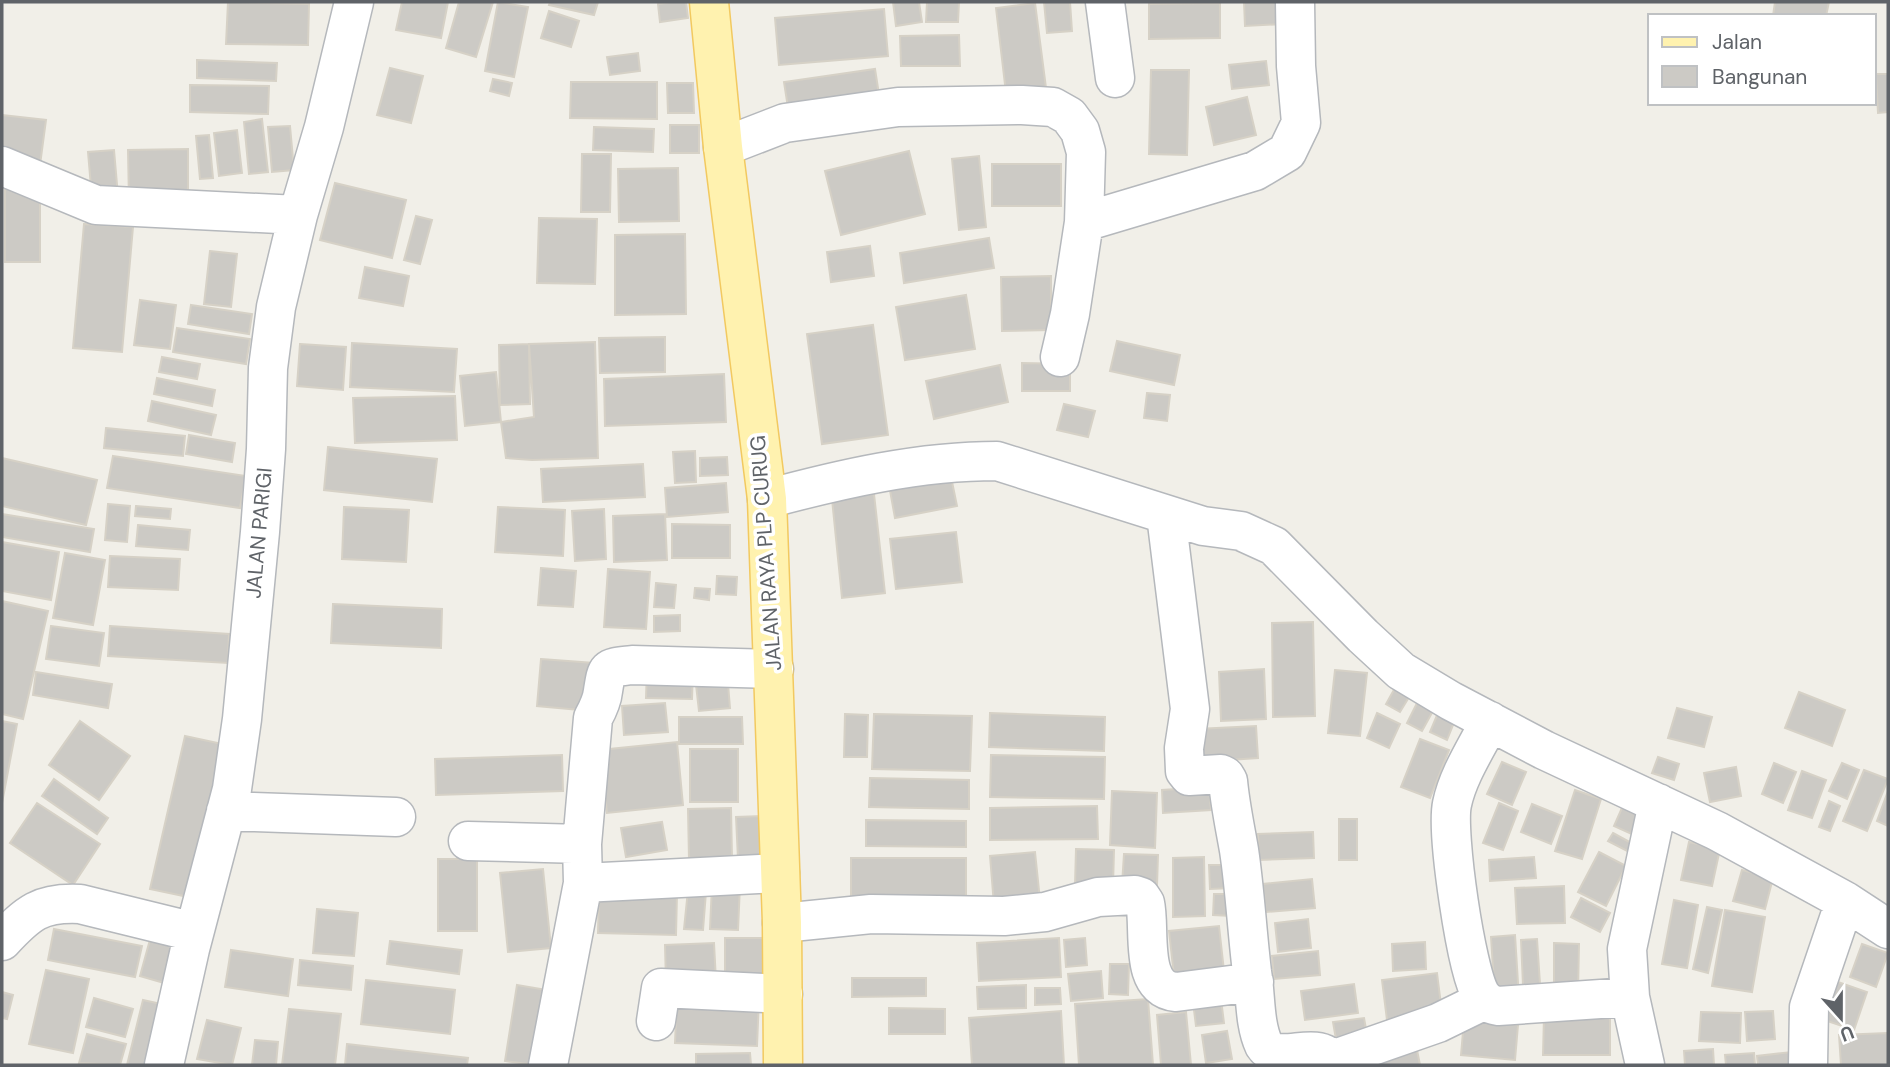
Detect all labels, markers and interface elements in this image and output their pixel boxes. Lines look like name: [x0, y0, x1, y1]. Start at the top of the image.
legend: [1648, 14, 1876, 105]
text: Jalan: [1712, 28, 1762, 56]
text: Bangunan: [1712, 63, 1807, 91]
street label: JALAN RAYA PLP CURUG: [744, 434, 788, 672]
street label: JALAN PARIGI: [239, 466, 279, 600]
north arrow: [1806, 983, 1876, 1053]
text: U: [1836, 1019, 1857, 1047]

